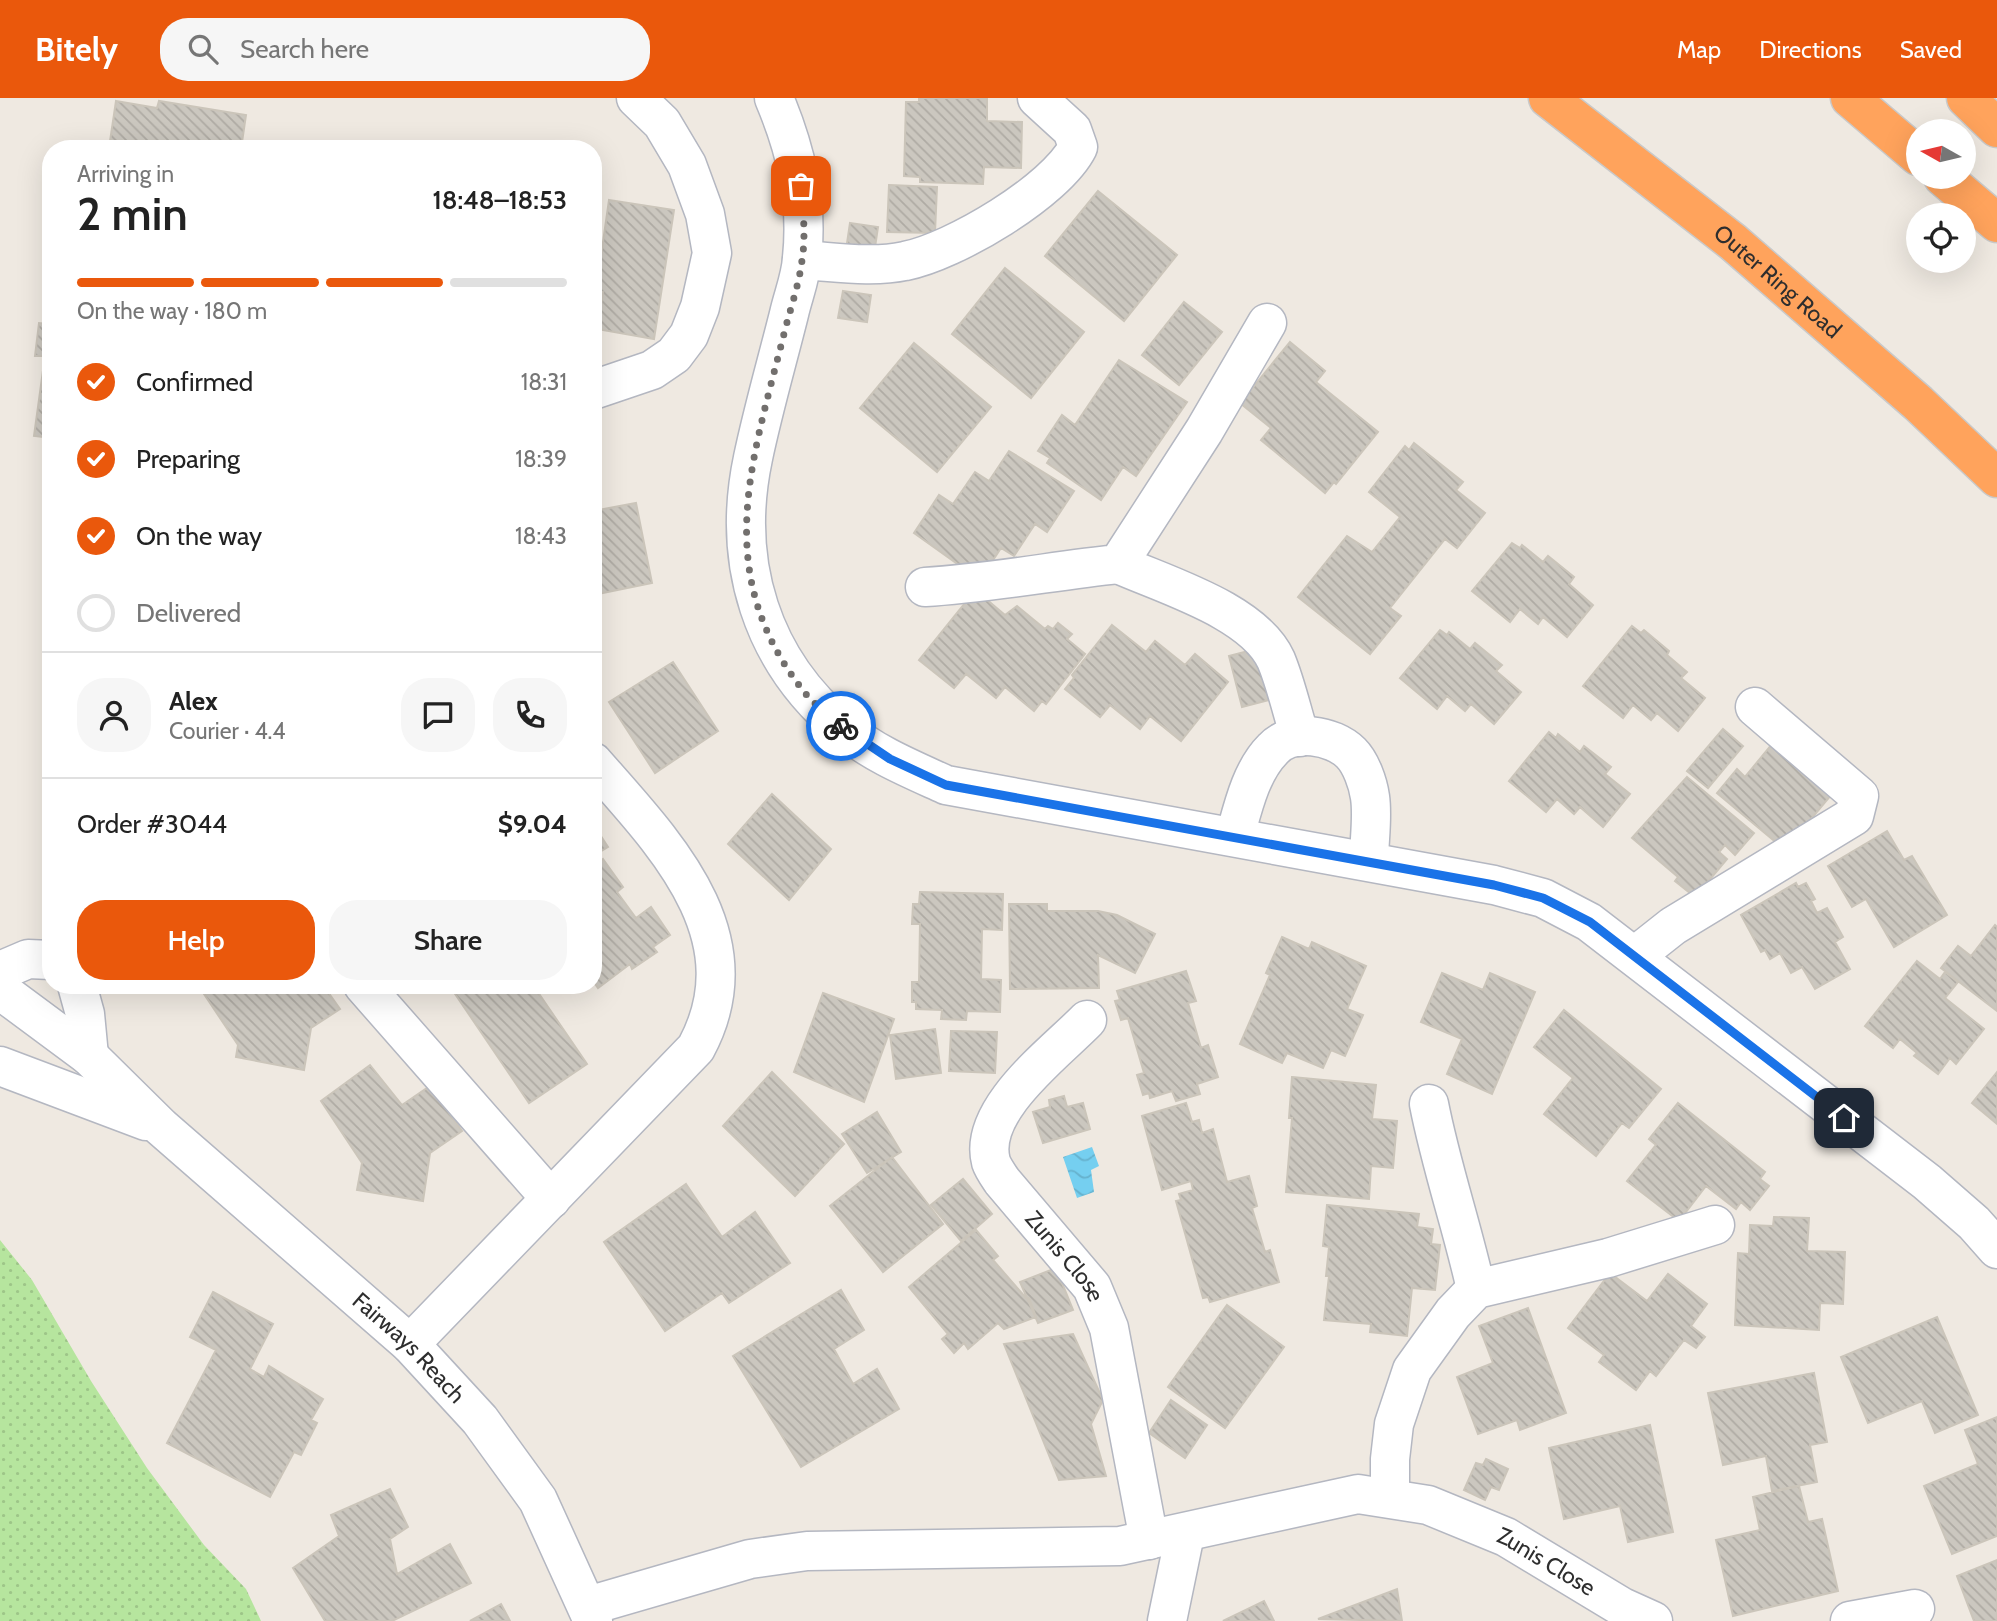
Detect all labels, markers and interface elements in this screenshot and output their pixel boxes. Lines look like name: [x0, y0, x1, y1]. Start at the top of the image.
search box: [160, 18, 650, 81]
text: Bitely: [35, 29, 118, 69]
icon: search: [184, 30, 222, 68]
text: Search here: [240, 33, 369, 65]
text: Map: [1677, 35, 1721, 64]
text: Directions: [1759, 35, 1862, 64]
text: Saved: [1900, 35, 1962, 64]
north arrow: [1906, 119, 1976, 189]
map controls: [1906, 119, 1976, 273]
pin: [771, 156, 831, 216]
text: Arriving in: [77, 160, 174, 188]
icon: bag: [782, 167, 820, 205]
text: 18:48–18:53: [432, 184, 567, 216]
text: 2 min: [77, 186, 188, 242]
button: locate: [1906, 203, 1976, 273]
street label: Outer Ring Road: [1708, 219, 1847, 344]
text: On the way · 180 m: [77, 297, 267, 325]
icon: check: [77, 363, 115, 401]
text: Confirmed: [136, 366, 253, 398]
text: 18:31: [521, 368, 567, 396]
icon: check: [77, 440, 115, 478]
text: Preparing: [136, 443, 240, 475]
text: 18:39: [515, 445, 567, 473]
icon: check: [77, 517, 115, 555]
text: On the way: [136, 520, 262, 552]
text: 18:43: [515, 522, 567, 550]
text: Delivered: [136, 597, 241, 629]
button: person: [77, 678, 151, 752]
button: chat: [401, 678, 475, 752]
button: phone: [493, 678, 567, 752]
text: Alex: [169, 685, 218, 717]
courier: [806, 691, 876, 761]
icon: bike: [822, 707, 860, 745]
text: Courier · 4.4: [169, 717, 286, 745]
text: Order #3044: [77, 808, 227, 840]
text: $9.04: [498, 808, 567, 840]
button: Help: [77, 900, 315, 980]
button: Share: [329, 900, 567, 980]
pin: [1814, 1088, 1874, 1148]
icon: home: [1825, 1099, 1863, 1137]
street label: Zunis Close: [1019, 1205, 1110, 1306]
street label: Fairways Reach: [347, 1286, 471, 1409]
street label: Zunis Close: [1493, 1521, 1601, 1602]

